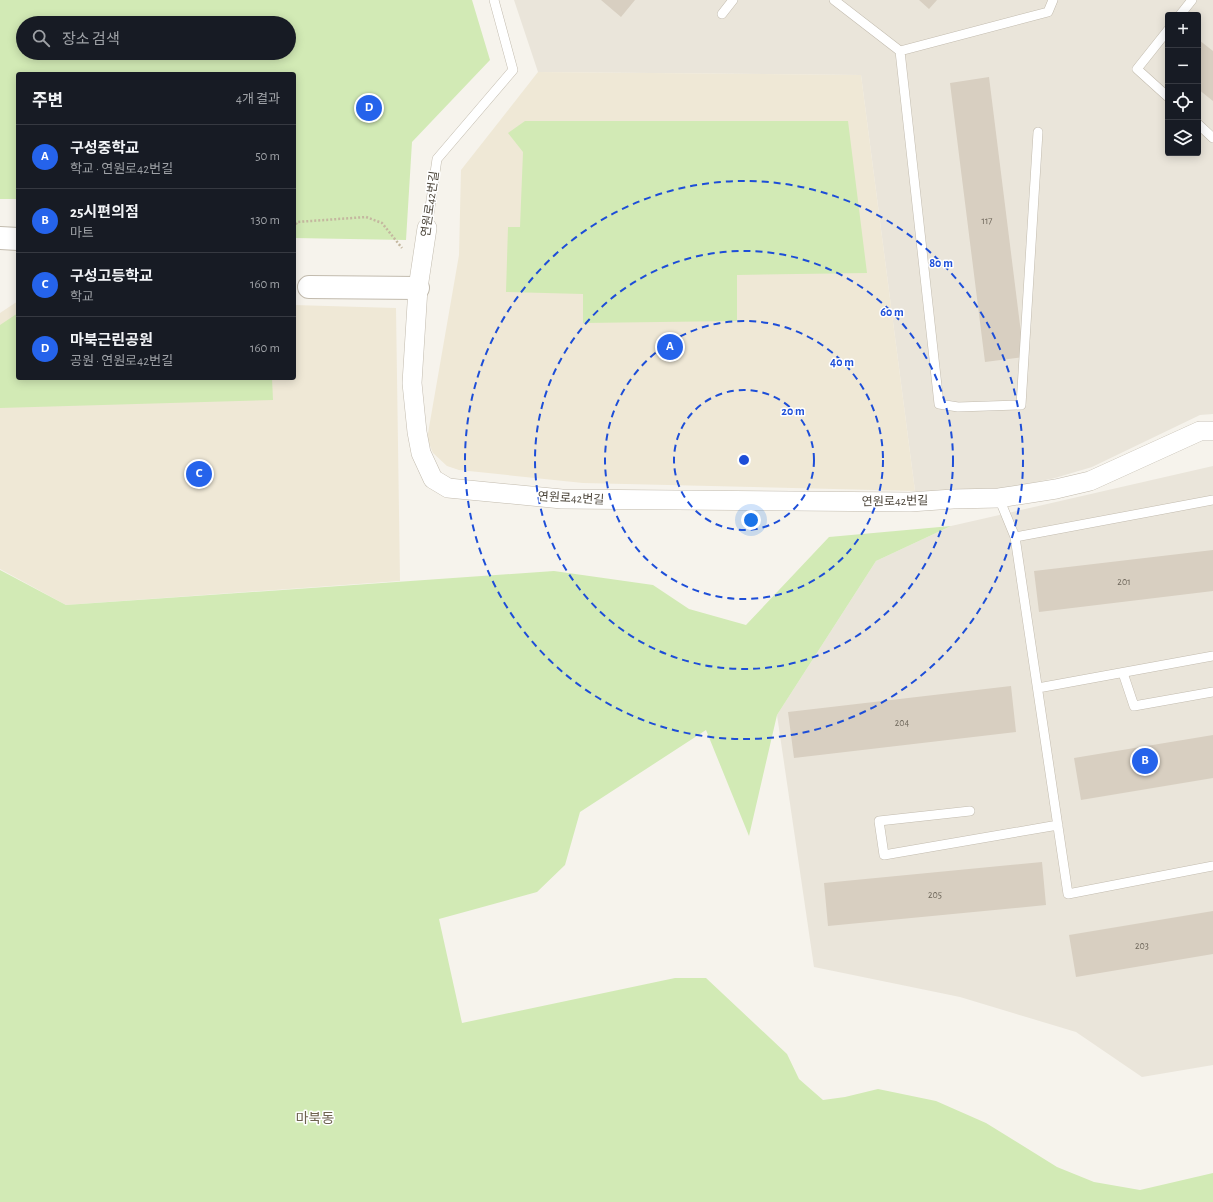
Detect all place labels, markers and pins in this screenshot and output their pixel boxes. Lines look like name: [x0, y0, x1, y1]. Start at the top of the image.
pin: D: [356, 93, 382, 123]
pin: A: [657, 332, 683, 362]
centre of rings: [737, 453, 751, 467]
pin: C: [186, 459, 212, 489]
pin: B: [1132, 746, 1158, 776]

